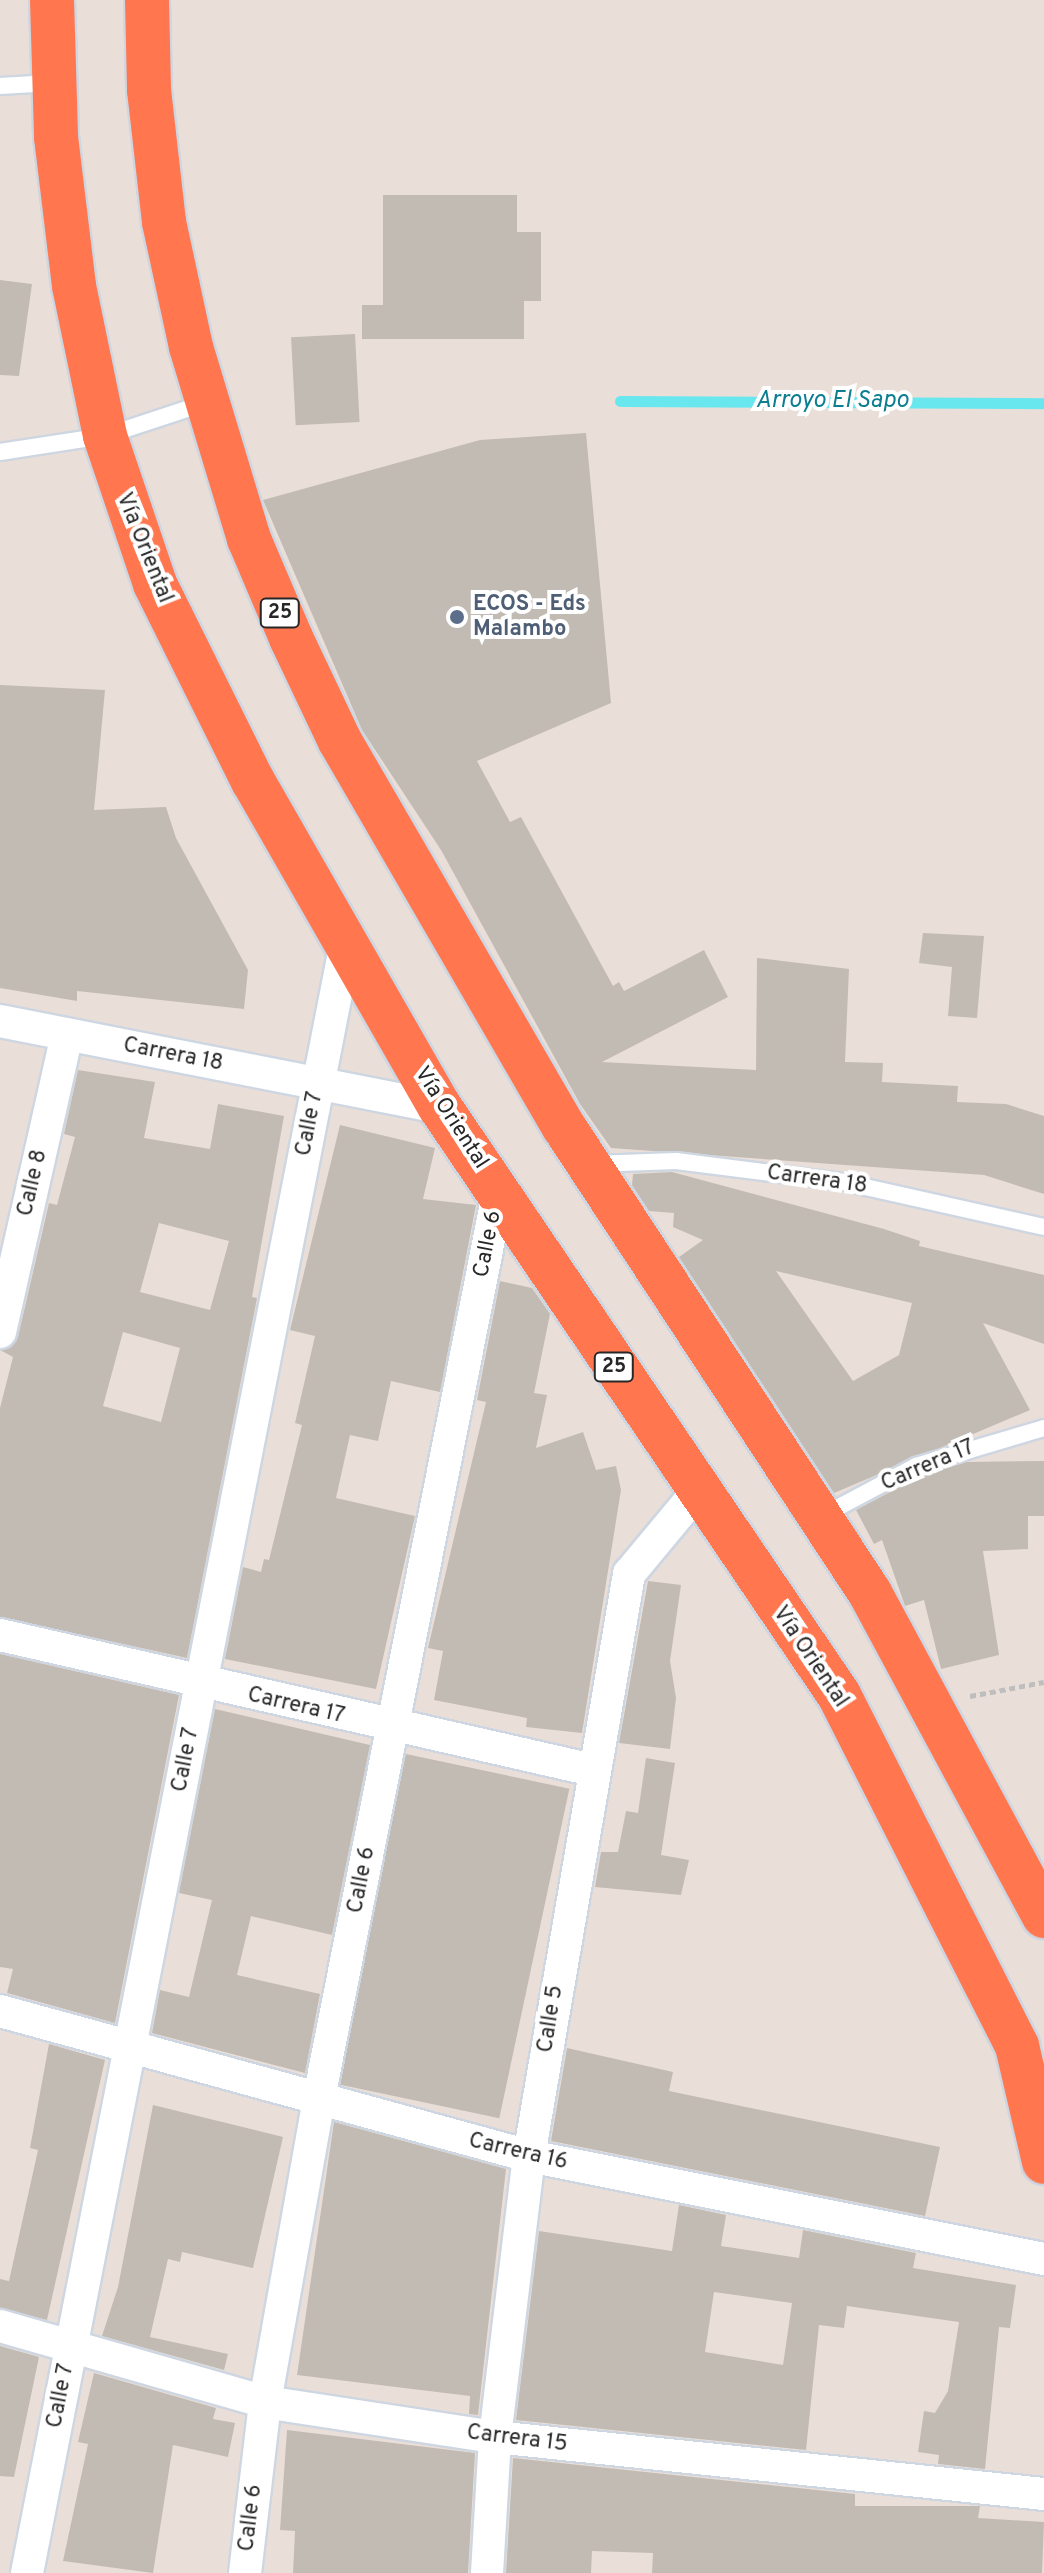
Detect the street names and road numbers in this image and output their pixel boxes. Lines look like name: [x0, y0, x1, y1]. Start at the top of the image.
street label: Vía Oriental: [110, 489, 178, 607]
road number: 25: [258, 597, 302, 629]
street label: Carrera 18: [121, 1032, 225, 1078]
street label: Vía Oriental: [408, 1062, 494, 1174]
street label: Calle 7: [291, 1089, 329, 1159]
street label: Calle 8: [13, 1147, 53, 1219]
street label: Carrera 18: [765, 1160, 869, 1200]
street label: Calle 6: [469, 1208, 507, 1280]
road number: 25: [592, 1351, 636, 1383]
street label: Carrera 17: [877, 1434, 979, 1498]
street label: Vía Oriental: [767, 1601, 853, 1713]
street label: Carrera 17: [245, 1682, 347, 1730]
street label: Calle 7: [167, 1725, 205, 1795]
street label: Calle 6: [343, 1844, 381, 1916]
street label: Calle 5: [533, 1983, 569, 2055]
street label: Carrera 16: [466, 2128, 570, 2176]
street label: Calle 7: [42, 2361, 80, 2431]
street label: Carrera 15: [465, 2420, 569, 2458]
street label: Calle 6: [234, 2483, 268, 2553]

